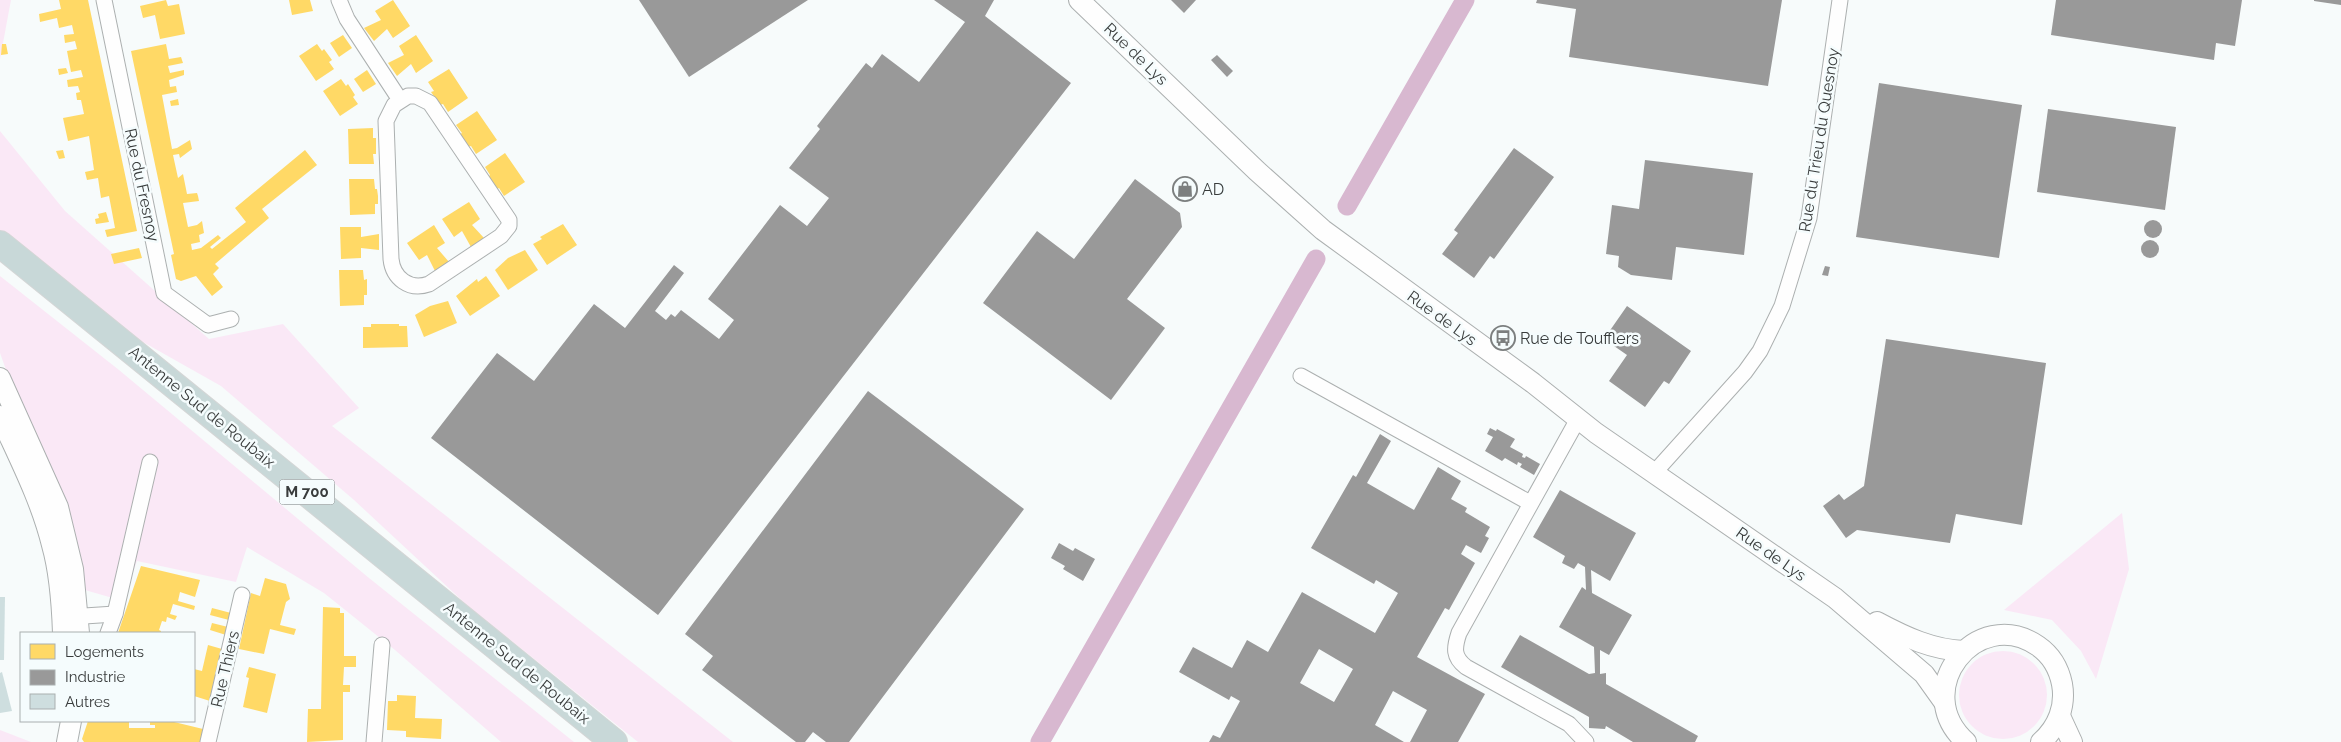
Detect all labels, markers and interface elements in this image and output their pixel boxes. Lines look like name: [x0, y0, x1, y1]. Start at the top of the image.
street label: Rue de Lys: [1100, 19, 1172, 89]
street label: Rue du Trieu du Quesnoy: [1795, 46, 1843, 233]
street label: Rue du Fresnoy: [121, 127, 163, 244]
shop icon: AD: [1172, 176, 1198, 202]
place label: AD: [1202, 180, 1224, 199]
street label: Rue de Lys: [1404, 287, 1481, 350]
bus stop icon: Rue de Toufflers: [1490, 325, 1516, 351]
place label: Rue de Toufflers: [1520, 329, 1639, 348]
street label: Antenne Sud de Roubaix: [125, 342, 279, 472]
road number: M 700: [280, 480, 334, 504]
street label: Rue de Lys: [1732, 523, 1810, 585]
street label: Antenne Sud de Roubaix: [440, 598, 594, 728]
street label: Rue Thiers: [207, 629, 243, 709]
legend: [20, 632, 195, 722]
text: Logements: [65, 643, 144, 661]
text: Industrie: [65, 668, 126, 686]
text: Autres: [65, 693, 110, 711]

